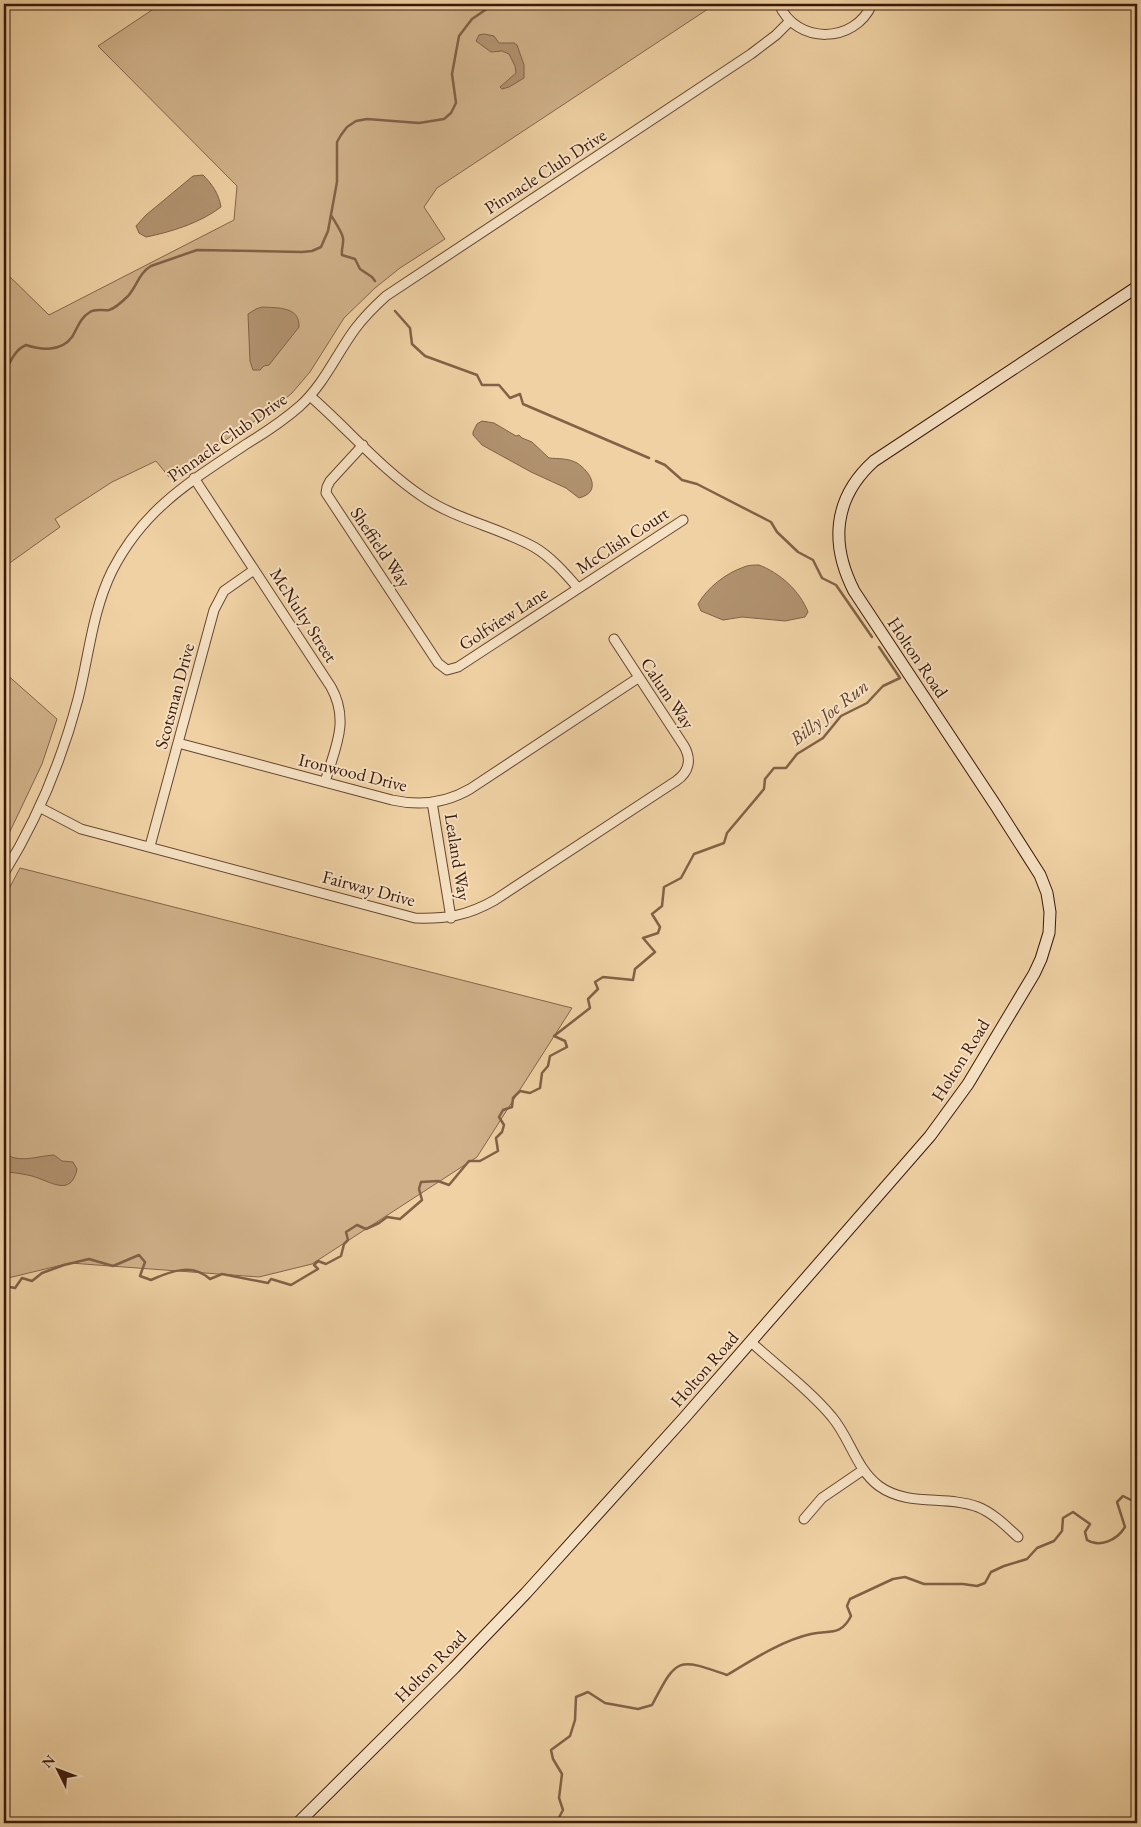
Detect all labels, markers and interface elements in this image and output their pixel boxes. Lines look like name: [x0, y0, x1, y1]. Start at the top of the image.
street label: Pinnacle Club Drive: [480, 123, 610, 219]
street label: Pinnacle Club Drive: [163, 387, 291, 487]
street label: McClish Court: [571, 501, 673, 579]
street label: Sheffield Way: [346, 502, 416, 592]
street label: McNulty Street: [265, 563, 343, 667]
street label: Golfview Lane: [454, 581, 552, 655]
street label: Holton Road: [882, 612, 954, 703]
street label: Scotsman Drive: [149, 641, 199, 751]
street label: Calum Way: [636, 653, 700, 733]
water label: Billy Joe Run: [784, 673, 874, 751]
street label: Ironwood Drive: [296, 747, 410, 797]
street label: Lealand Way: [440, 812, 476, 902]
street label: Fairway Drive: [320, 865, 418, 911]
street label: Holton Road: [926, 1014, 995, 1105]
street label: Holton Road: [665, 1326, 744, 1412]
street label: Holton Road: [389, 1624, 472, 1707]
north arrow: [32, 1744, 82, 1794]
text: N: [38, 1751, 59, 1772]

